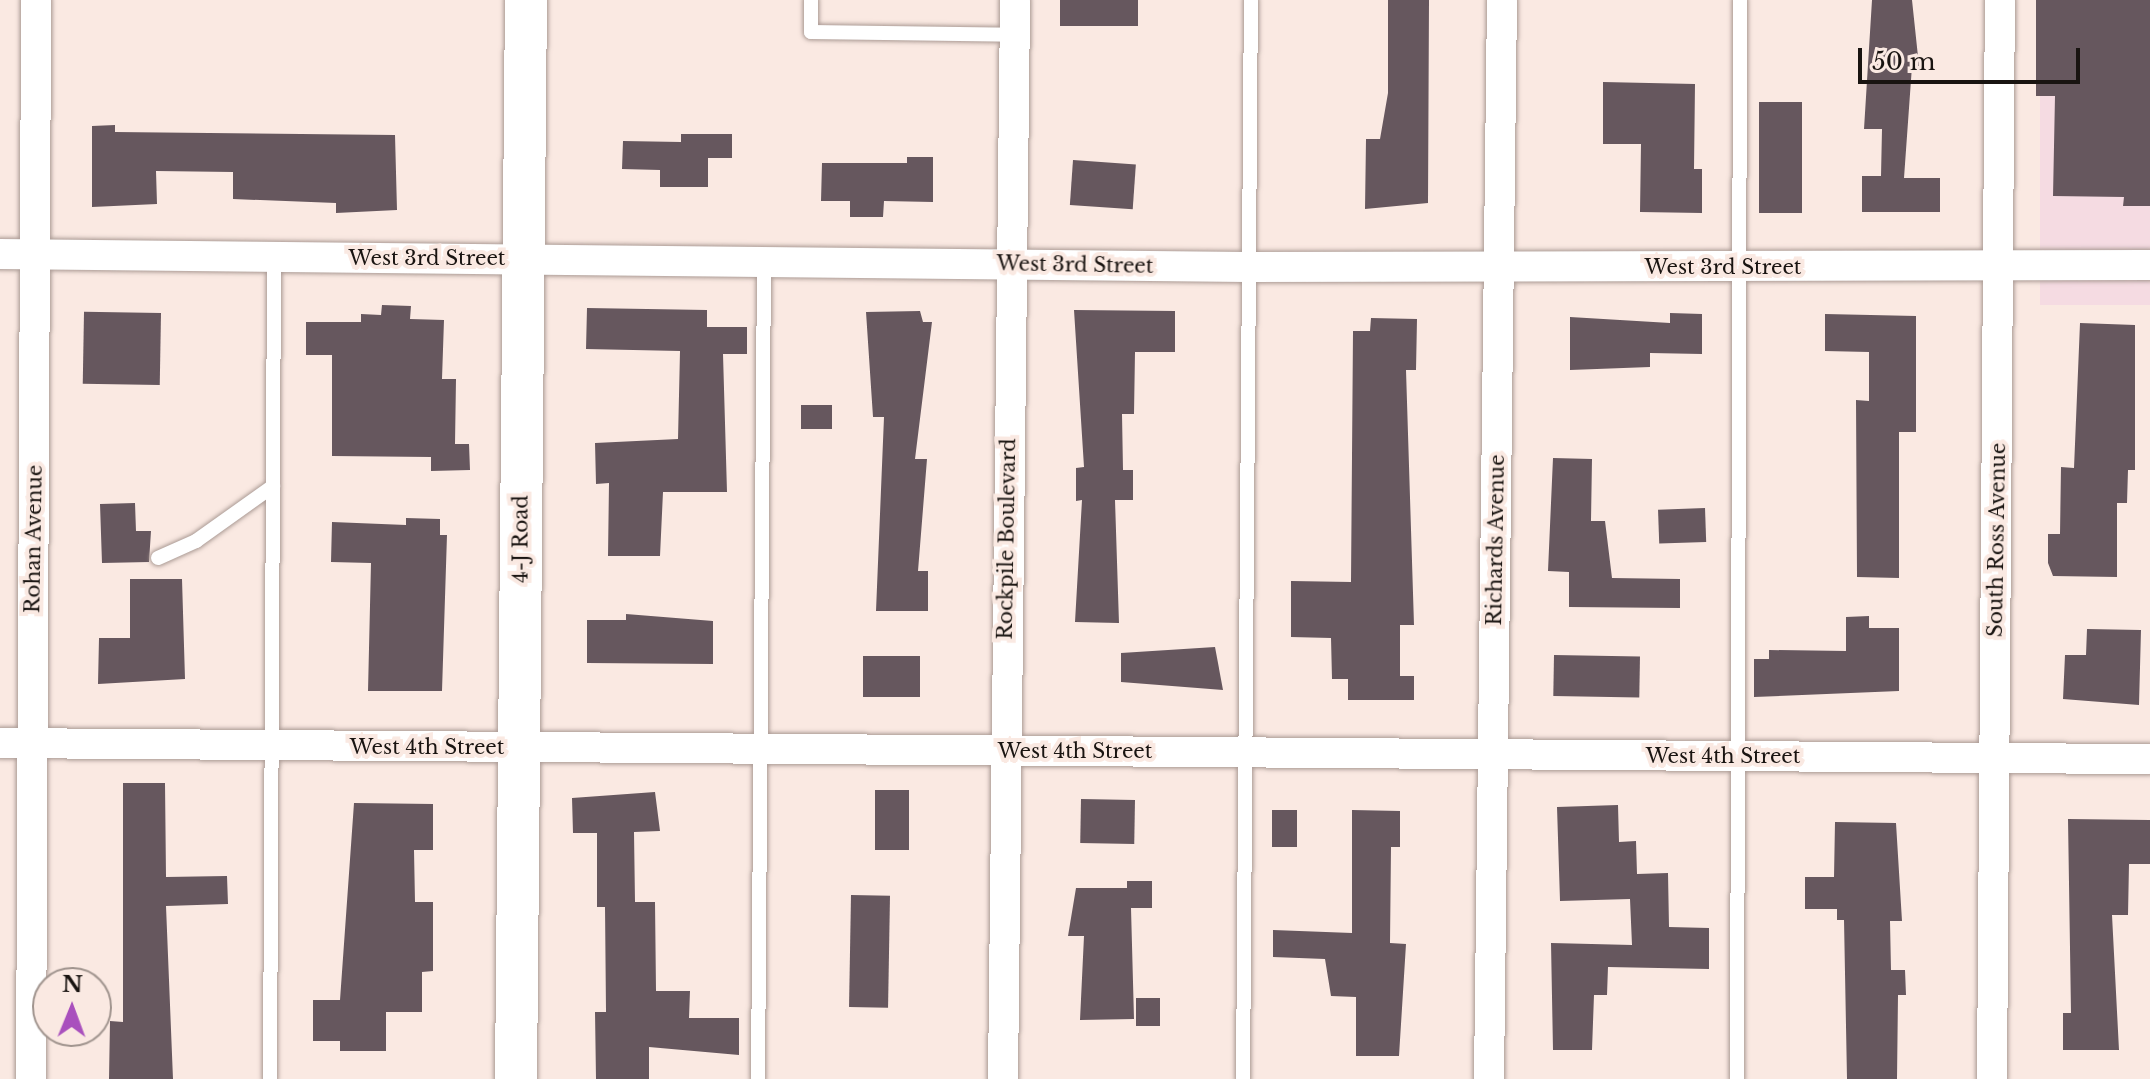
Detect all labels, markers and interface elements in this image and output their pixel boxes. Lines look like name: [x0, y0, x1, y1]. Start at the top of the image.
scale bar: [1862, 32, 2084, 82]
text: 50 m: [1872, 47, 1935, 76]
street label: West 3rd Street: [349, 246, 505, 270]
street label: West 3rd Street: [996, 252, 1154, 278]
street label: West 3rd Street: [1645, 255, 1801, 279]
street label: Rockpile Boulevard: [993, 438, 1021, 640]
street label: South Ross Avenue: [1983, 442, 2011, 638]
street label: Richards Avenue: [1483, 454, 1509, 626]
street label: Rohan Avenue: [21, 464, 47, 614]
street label: 4-J Road: [509, 495, 533, 583]
street label: West 4th Street: [350, 735, 504, 759]
street label: West 4th Street: [998, 739, 1152, 763]
street label: West 4th Street: [1646, 744, 1800, 768]
north arrow: [32, 967, 112, 1047]
text: N: [62, 971, 83, 998]

